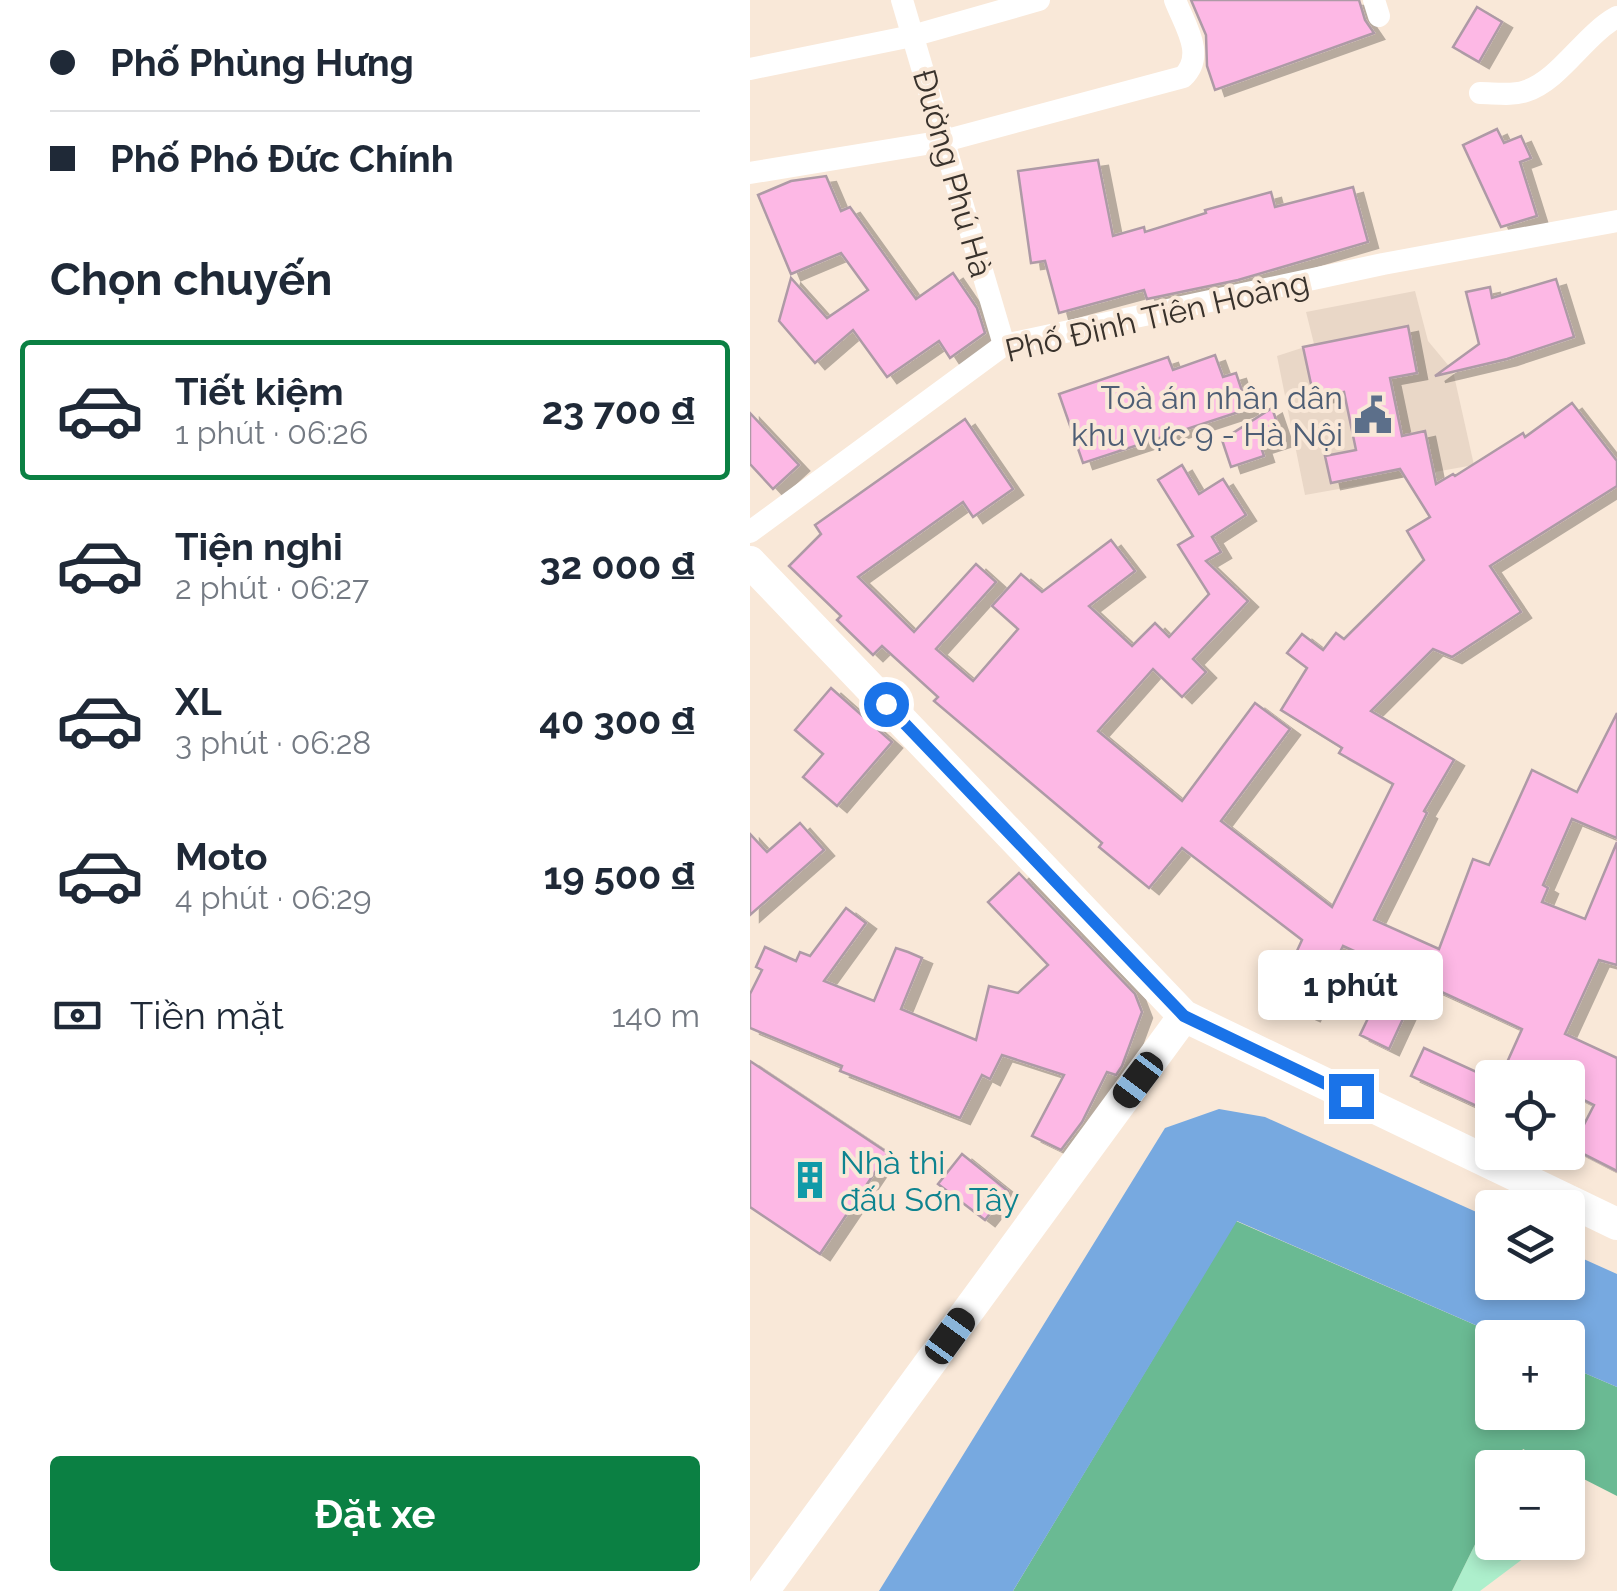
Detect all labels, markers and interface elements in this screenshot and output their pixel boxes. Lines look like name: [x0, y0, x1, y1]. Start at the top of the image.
text: Phố Phùng Hưng: [110, 40, 414, 85]
street label: Đường Phú Hà: [906, 65, 1000, 281]
text: Phố Phó Đức Chính: [110, 136, 454, 181]
text: Chọn chuyến: [50, 253, 332, 306]
street label: Phố Đinh Tiên Hoàng: [1001, 263, 1313, 369]
icon: car: [55, 365, 145, 455]
text: Tiết kiệm: [175, 369, 344, 414]
place label: Toà án nhân dân khu vực 9 - Hà Nội: [1071, 379, 1343, 453]
text: 23 700 ₫: [542, 388, 695, 433]
public building icon: Toà án nhân dân khu vực 9 - Hà Nội: [1352, 394, 1394, 436]
text: 1 phút · 06:26: [175, 414, 368, 451]
icon: car: [55, 520, 145, 610]
text: Tiện nghi: [175, 524, 343, 569]
text: 32 000 ₫: [540, 543, 695, 588]
text: 2 phút · 06:27: [175, 569, 369, 606]
icon: car: [55, 675, 145, 765]
text: XL: [175, 679, 222, 724]
route start: [864, 682, 909, 727]
text: 40 300 ₫: [539, 698, 695, 743]
text: 3 phút · 06:28: [175, 724, 371, 761]
icon: car: [55, 830, 145, 920]
text: Moto: [175, 834, 268, 879]
text: 19 500 ₫: [543, 853, 695, 898]
text: 4 phút · 06:29: [175, 879, 371, 916]
callout: 1 phút: [1258, 951, 1444, 1021]
text: 1 phút: [1303, 966, 1398, 1003]
icon: cash: [50, 988, 105, 1043]
text: Tiền mặt: [130, 993, 284, 1038]
text: 140 m: [612, 997, 700, 1034]
car: [1108, 1047, 1168, 1113]
map controls: [1475, 1060, 1585, 1560]
button: locate: [1475, 1060, 1585, 1170]
route end: [1329, 1074, 1374, 1119]
place label: Nhà thi đấu Sơn Tây: [840, 1144, 1019, 1218]
building icon: Nhà thi đấu Sơn Tây: [789, 1159, 831, 1201]
button: layers: [1475, 1190, 1585, 1300]
car: [920, 1303, 980, 1369]
button: +: [1475, 1320, 1585, 1430]
button: −: [1475, 1450, 1585, 1560]
button: Đặt xe: [50, 1456, 700, 1571]

